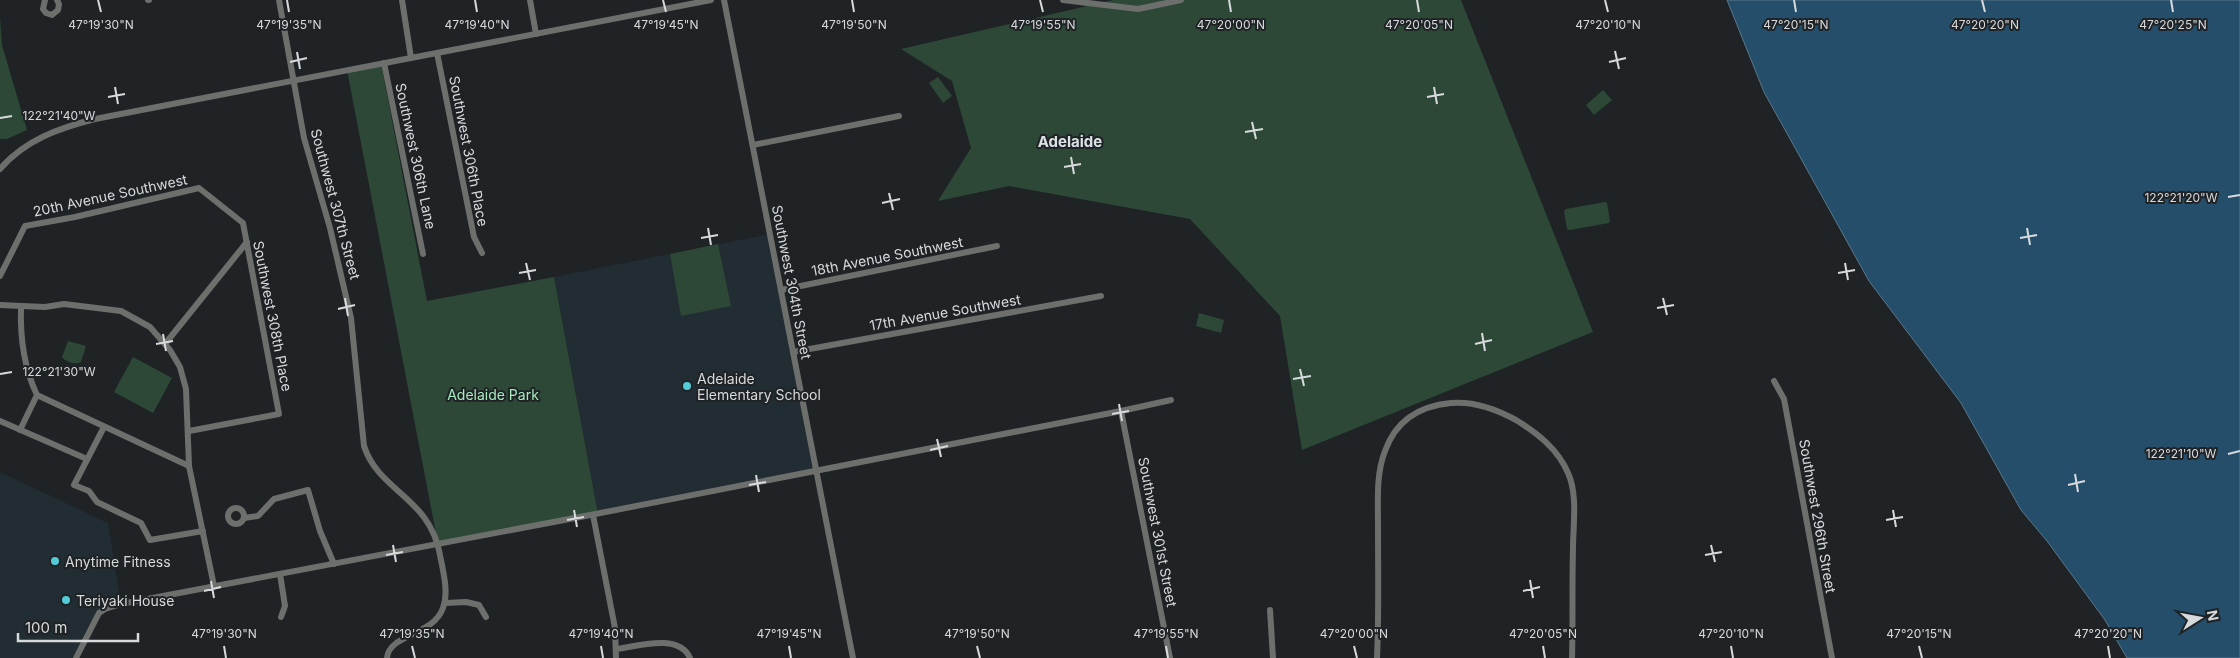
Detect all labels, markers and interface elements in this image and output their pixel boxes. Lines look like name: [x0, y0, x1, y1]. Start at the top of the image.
text: 47°19'30"N: [68, 17, 134, 32]
text: 47°19'35"N: [256, 17, 322, 32]
text: 47°19'40"N: [444, 17, 510, 32]
text: 47°19'45"N: [634, 17, 698, 32]
text: 47°19'50"N: [821, 17, 887, 32]
text: 47°19'55"N: [1010, 17, 1076, 32]
text: 47°20'00"N: [1197, 17, 1265, 32]
text: 47°20'05"N: [1385, 17, 1453, 32]
text: 47°20'10"N: [1575, 17, 1641, 32]
text: 47°20'15"N: [1763, 17, 1829, 32]
text: 47°20'20"N: [1951, 17, 2019, 32]
text: 47°20'25"N: [2139, 17, 2207, 32]
street label: Southwest 306th Place: [446, 74, 492, 228]
street label: Southwest 306th Lane: [392, 81, 440, 231]
text: 122°21'40"W: [23, 108, 96, 123]
street label: Southwest 307th Street: [308, 127, 364, 282]
district label: Adelaide: [1038, 132, 1102, 151]
street label: 20th Avenue Southwest: [31, 170, 189, 220]
text: 122°21'20"W: [2144, 190, 2218, 205]
street label: Southwest 304th Street: [769, 204, 815, 361]
street label: 18th Avenue Southwest: [810, 233, 965, 279]
street label: Southwest 308th Place: [250, 239, 296, 393]
street label: 17th Avenue Southwest: [868, 290, 1022, 334]
text: 122°21'30"W: [22, 364, 96, 379]
place label: Adelaide Elementary School: [697, 370, 821, 403]
marker: Adelaide Elementary School: [681, 380, 693, 392]
park label: Adelaide Park: [447, 386, 539, 403]
street label: Southwest 296th Street: [1796, 438, 1840, 595]
text: 122°21'10"W: [2146, 446, 2216, 461]
street label: Southwest 301st Street: [1135, 456, 1181, 609]
place label: Anytime Fitness: [65, 553, 171, 570]
marker: Anytime Fitness: [49, 555, 61, 567]
place label: Teriyaki House: [76, 592, 174, 609]
north arrow: [2175, 593, 2225, 643]
marker: Teriyaki House: [60, 594, 72, 606]
text: N: [2204, 609, 2223, 622]
scale bar: [18, 610, 138, 642]
text: 100 m: [25, 618, 67, 637]
text: 47°19'30"N: [191, 626, 257, 641]
text: 47°19'35"N: [379, 626, 445, 641]
text: 47°19'40"N: [568, 626, 634, 641]
text: 47°19'45"N: [757, 626, 821, 641]
text: 47°19'50"N: [944, 626, 1010, 641]
text: 47°19'55"N: [1133, 626, 1199, 641]
text: 47°20'00"N: [1320, 626, 1388, 641]
text: 47°20'05"N: [1509, 626, 1577, 641]
text: 47°20'10"N: [1698, 626, 1764, 641]
text: 47°20'15"N: [1886, 626, 1952, 641]
text: 47°20'20"N: [2074, 626, 2142, 641]

